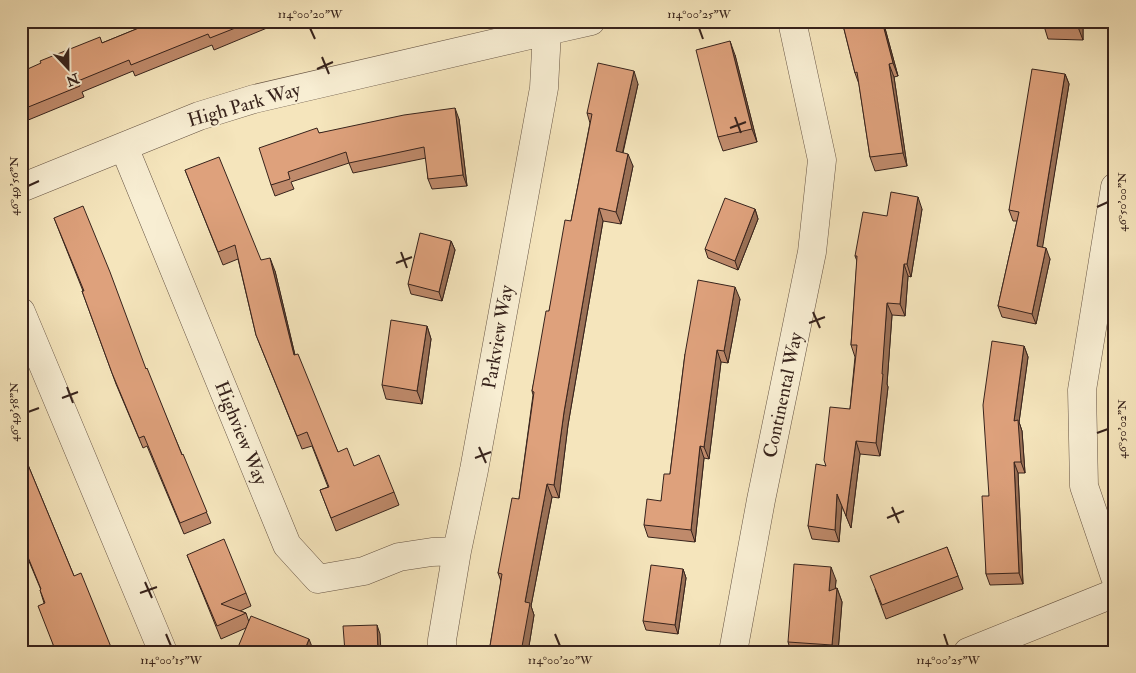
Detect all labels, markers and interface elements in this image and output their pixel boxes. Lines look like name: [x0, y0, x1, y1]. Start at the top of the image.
text: 114°00'20"W: [278, 7, 343, 22]
text: 114°00'25"W: [667, 7, 732, 22]
north arrow: [42, 42, 92, 92]
text: N: [63, 69, 83, 90]
street label: High Park Way: [185, 77, 304, 133]
text: 46°49'56"N: [7, 156, 22, 216]
text: 46°50'00"N: [1115, 172, 1130, 232]
street label: Parkview Way: [477, 283, 519, 391]
street label: Continental Way: [758, 329, 808, 460]
street label: Highview Way: [209, 377, 273, 489]
text: 46°49'58"N: [7, 382, 22, 442]
text: 46°50'02"N: [1115, 399, 1130, 459]
text: 114°00'15"W: [140, 653, 203, 668]
text: 114°00'20"W: [528, 653, 593, 668]
text: 114°00'25"W: [916, 653, 981, 668]

